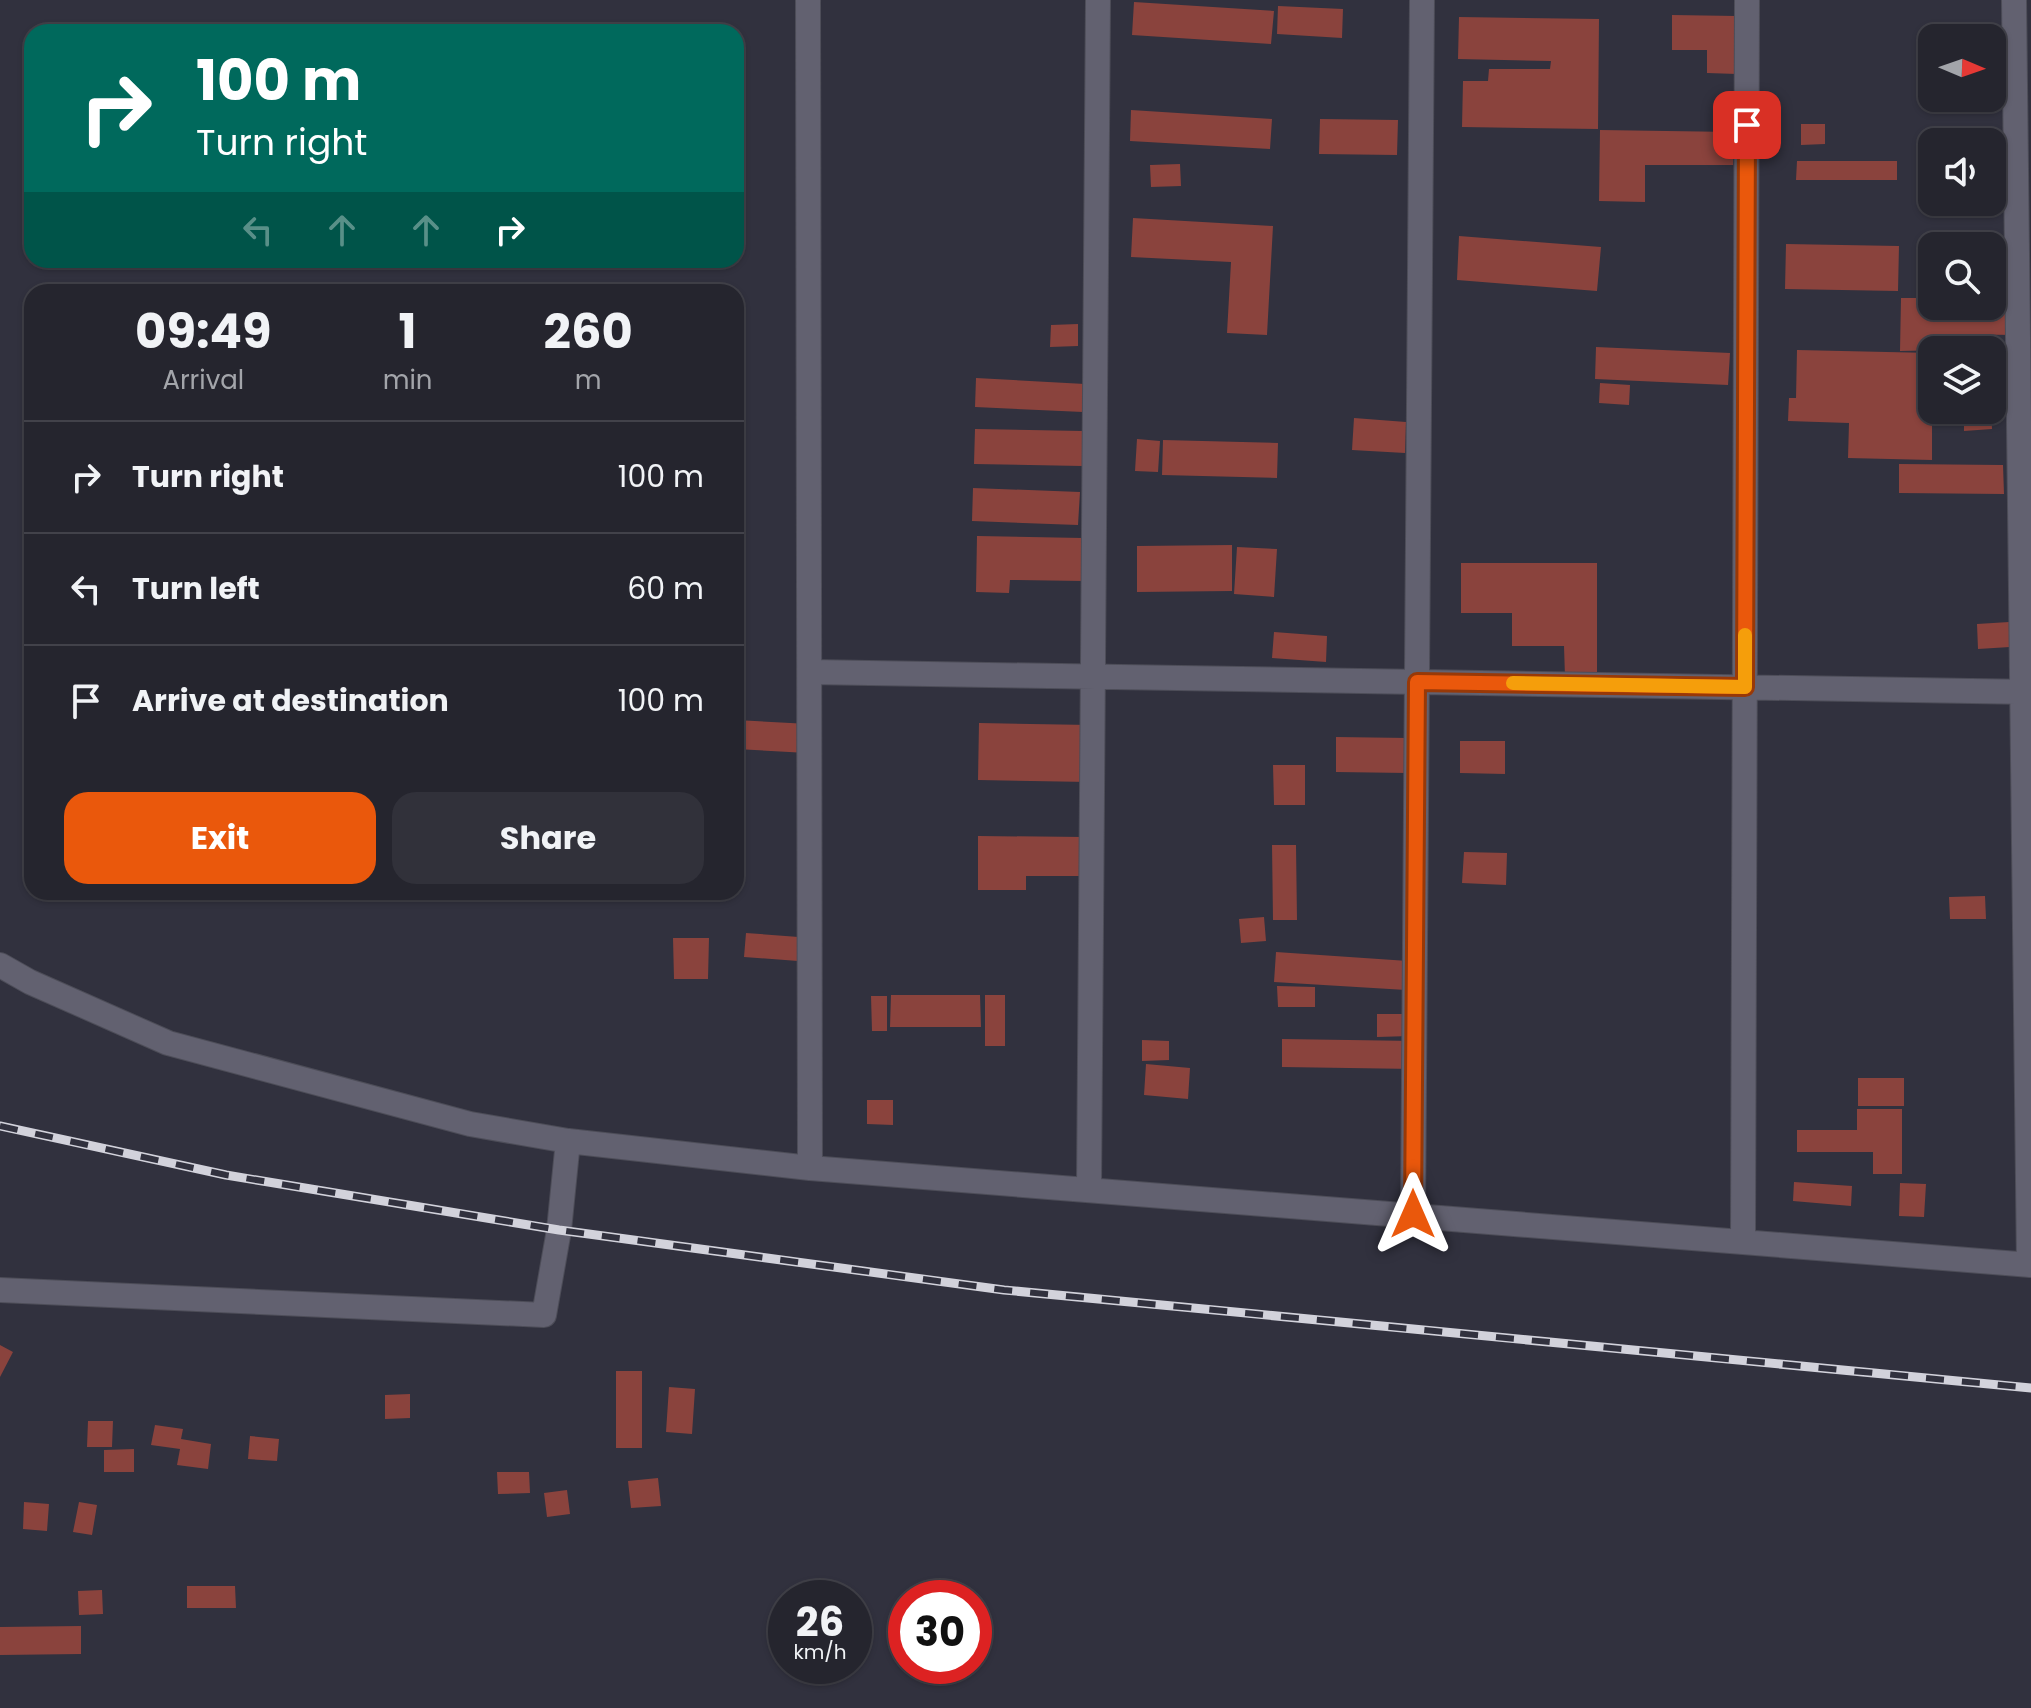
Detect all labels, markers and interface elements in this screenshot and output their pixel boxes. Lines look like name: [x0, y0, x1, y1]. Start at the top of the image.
north arrow: [1918, 24, 2006, 112]
map controls: [1918, 24, 2006, 424]
text: 100 m: [196, 41, 361, 120]
icon: right: [64, 56, 168, 160]
pin: [1713, 91, 1781, 159]
icon: arrive: [1725, 103, 1769, 147]
text: Turn right: [196, 117, 367, 168]
button: sound: [1918, 128, 2006, 216]
icon: left: [236, 208, 280, 252]
icon: ahead: [320, 208, 364, 252]
icon: ahead: [404, 208, 448, 252]
icon: right: [488, 208, 532, 252]
button: search: [1918, 232, 2006, 320]
text: 09:49: [135, 298, 272, 365]
text: 1: [399, 298, 417, 365]
text: 260: [544, 298, 633, 365]
button: layers: [1918, 336, 2006, 424]
text: Arrival: [162, 362, 244, 398]
text: min: [383, 362, 432, 398]
text: m: [575, 362, 602, 398]
icon: right: [64, 455, 108, 499]
text: Turn right: [132, 455, 284, 498]
text: 100 m: [618, 455, 704, 498]
icon: left: [64, 567, 108, 611]
text: Turn left: [132, 567, 260, 610]
text: 60 m: [627, 567, 704, 610]
icon: arrive: [64, 679, 108, 723]
text: Arrive at destination: [132, 679, 449, 722]
text: 100 m: [618, 679, 704, 722]
button: Exit: [64, 792, 376, 884]
button: Share: [392, 792, 704, 884]
position arrow: [1371, 1172, 1455, 1256]
speed limit sign: 30: [888, 1580, 992, 1684]
text: 26: [796, 1594, 844, 1650]
text: km/h: [793, 1638, 847, 1666]

